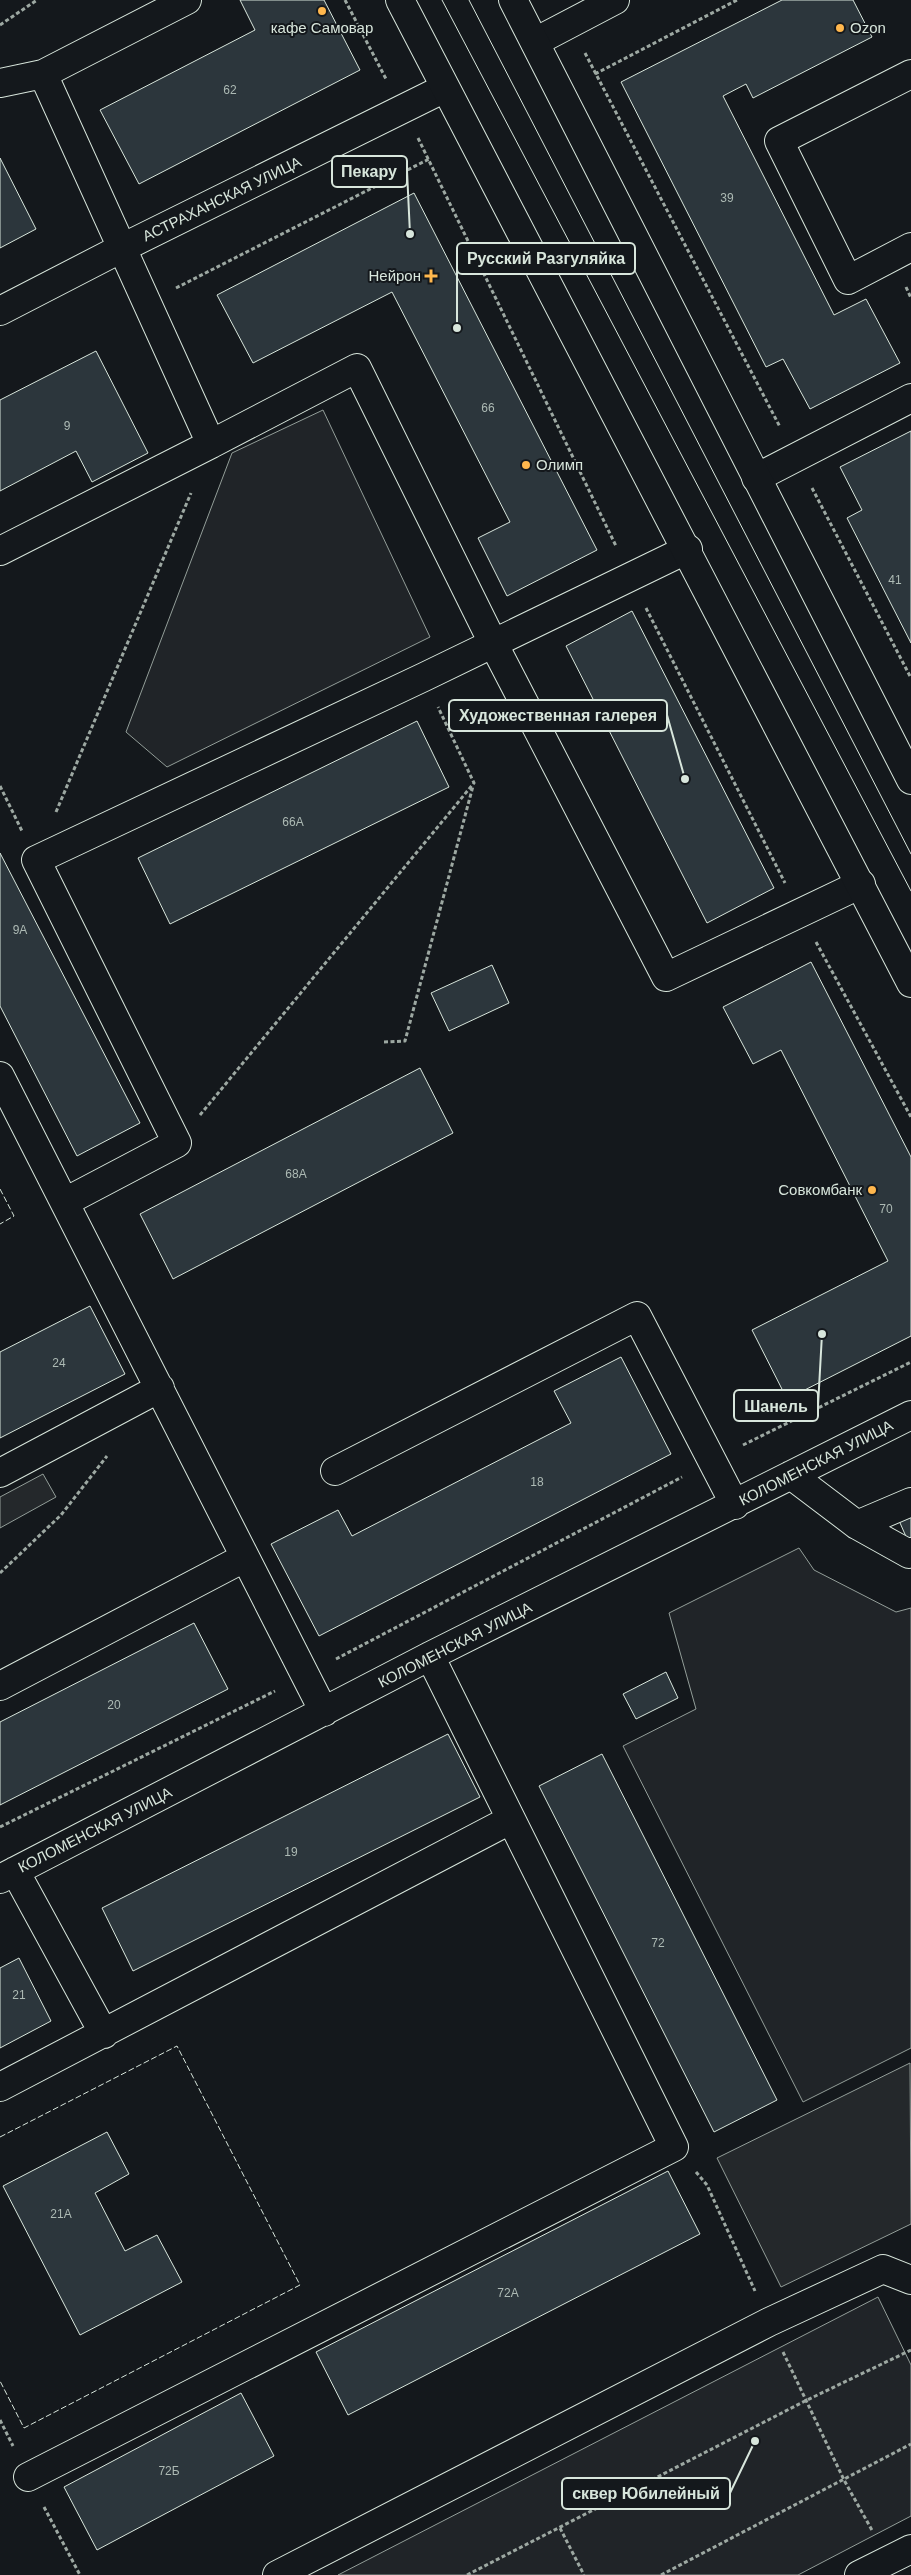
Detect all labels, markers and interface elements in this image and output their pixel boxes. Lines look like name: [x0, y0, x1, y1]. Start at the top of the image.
marker: кафе Самовар: [316, 5, 328, 17]
place label: кафе Самовар: [271, 19, 373, 36]
place label: Ozon: [850, 19, 886, 36]
marker: Ozon: [834, 22, 846, 34]
house number: 62: [223, 83, 237, 97]
street label: АСТРАХАНСКАЯ УЛИЦА: [140, 153, 304, 244]
callout: Пекару: [332, 156, 407, 187]
text: Пекару: [341, 163, 397, 180]
house number: 39: [720, 191, 734, 205]
callout: Русский Разгуляйка: [457, 243, 635, 274]
text: Русский Разгуляйка: [467, 250, 625, 267]
place label: Нейрон: [368, 267, 421, 284]
marker: Нейрон: [425, 270, 437, 282]
house number: 66: [481, 401, 495, 415]
house number: 9: [64, 419, 71, 433]
place label: Олимп: [536, 456, 583, 473]
marker: Олимп: [520, 459, 532, 471]
house number: 41: [888, 573, 902, 587]
callout: Художественная галерея: [449, 700, 667, 731]
text: Художественная галерея: [459, 707, 657, 724]
house number: 66А: [282, 815, 304, 829]
house number: 9А: [13, 923, 27, 937]
house number: 68А: [285, 1167, 307, 1181]
place label: Совкомбанк: [778, 1181, 862, 1198]
marker: Совкомбанк: [866, 1184, 878, 1196]
house number: 70: [879, 1202, 893, 1216]
house number: 24: [52, 1356, 66, 1370]
callout: Шанель: [734, 1390, 818, 1421]
text: Шанель: [744, 1398, 808, 1415]
street label: КОЛОМЕНСКАЯ УЛИЦА: [736, 1416, 895, 1509]
house number: 18: [530, 1475, 544, 1489]
street label: КОЛОМЕНСКАЯ УЛИЦА: [375, 1598, 534, 1691]
house number: 20: [107, 1698, 121, 1712]
street label: КОЛОМЕНСКАЯ УЛИЦА: [15, 1783, 174, 1876]
house number: 19: [284, 1845, 298, 1859]
house number: 72: [651, 1936, 665, 1950]
house number: 21: [12, 1988, 26, 2002]
house number: 21А: [50, 2207, 72, 2221]
house number: 72А: [497, 2286, 519, 2300]
house number: 72Б: [158, 2464, 180, 2478]
callout: сквер Юбилейный: [562, 2478, 730, 2509]
text: сквер Юбилейный: [572, 2485, 720, 2502]

